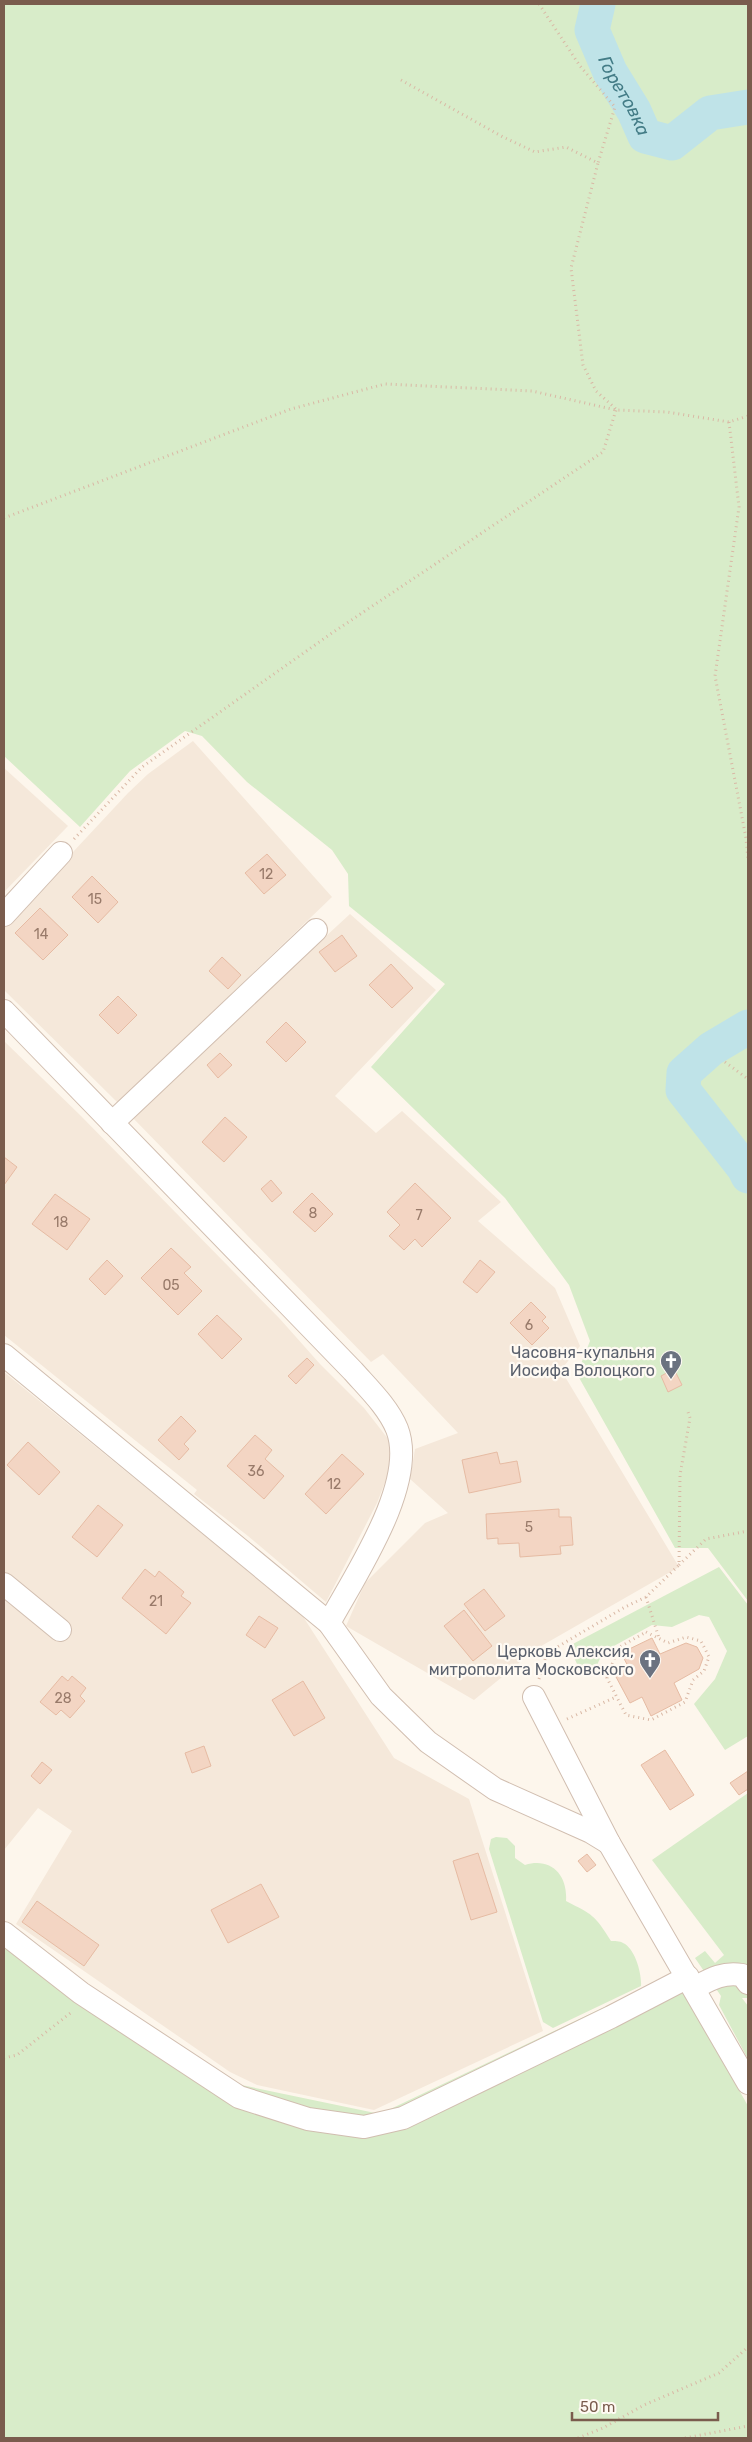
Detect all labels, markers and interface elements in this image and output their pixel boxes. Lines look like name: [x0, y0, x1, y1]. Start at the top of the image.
water label: Горетовка: [593, 52, 655, 140]
house number: 12: [259, 866, 273, 883]
house number: 15: [88, 891, 102, 908]
house number: 14: [34, 926, 49, 943]
house number: 8: [309, 1205, 318, 1222]
house number: 7: [415, 1207, 423, 1224]
house number: 18: [54, 1214, 69, 1231]
house number: 05: [162, 1277, 180, 1294]
house number: 6: [525, 1317, 533, 1334]
place label: Часовня-купальня Иосифа Волоцкого: [510, 1343, 655, 1380]
church icon: Часовня-купальня Иосифа Волоцкого: [659, 1349, 683, 1380]
house number: 36: [248, 1463, 264, 1480]
house number: 12: [327, 1476, 341, 1493]
house number: 5: [525, 1519, 533, 1536]
house number: 21: [149, 1593, 163, 1610]
place label: Церковь Алексия, митрополита Московского: [429, 1642, 634, 1679]
church icon: Церковь Алексия, митрополита Московского: [638, 1648, 662, 1679]
house number: 28: [54, 1690, 72, 1707]
scale bar: [572, 2390, 718, 2422]
text: 50 m: [580, 2398, 615, 2416]

